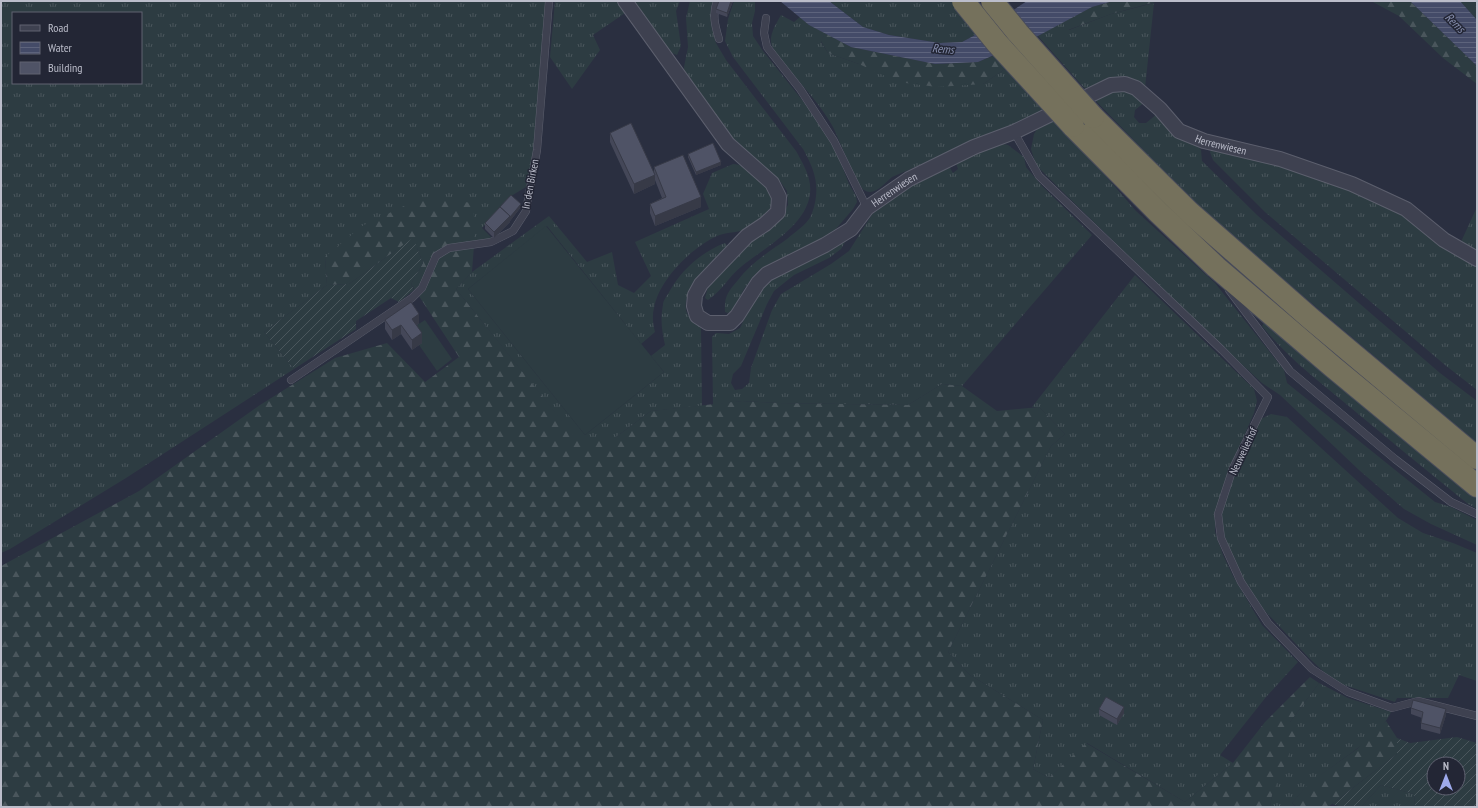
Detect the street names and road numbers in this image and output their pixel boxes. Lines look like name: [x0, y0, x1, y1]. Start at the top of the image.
street label: Herrenwiesen: [1193, 131, 1248, 158]
street label: In den Birken: [518, 158, 542, 210]
street label: Herrenwiesen: [869, 169, 919, 210]
street label: Neuweilerhof: [1226, 424, 1261, 477]

